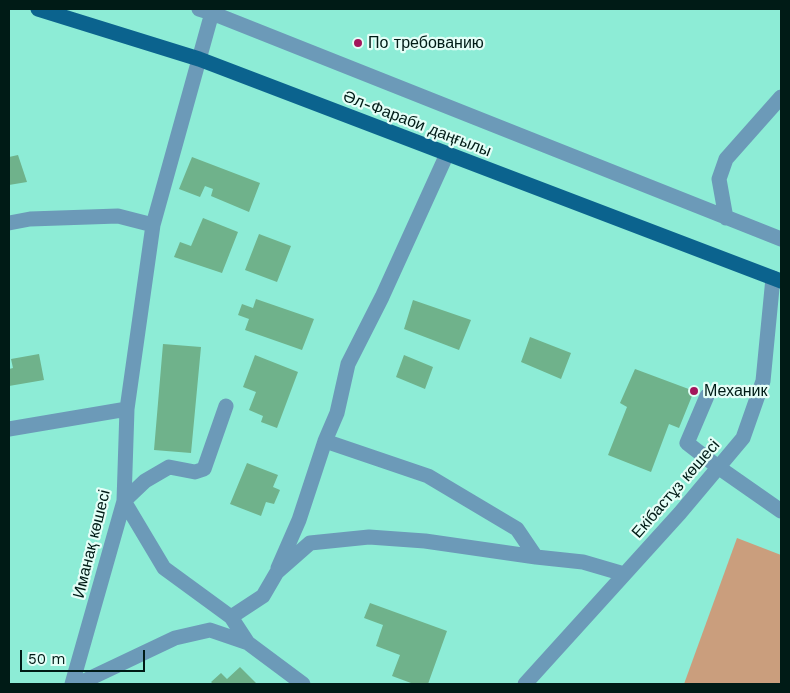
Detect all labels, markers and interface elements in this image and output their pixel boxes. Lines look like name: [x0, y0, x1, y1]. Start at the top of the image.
place label: По требованию: [368, 33, 484, 53]
marker: По требованию: [352, 37, 364, 49]
street label: Әл-Фараби даңғылы: [340, 87, 494, 161]
place label: Механик: [704, 381, 768, 401]
marker: Механик: [688, 385, 700, 397]
street label: Екібастұз көшесі: [628, 436, 724, 542]
street label: Иманақ көшесі: [69, 488, 115, 600]
scale bar: [22, 640, 148, 672]
text: 50 m: [28, 650, 65, 668]

